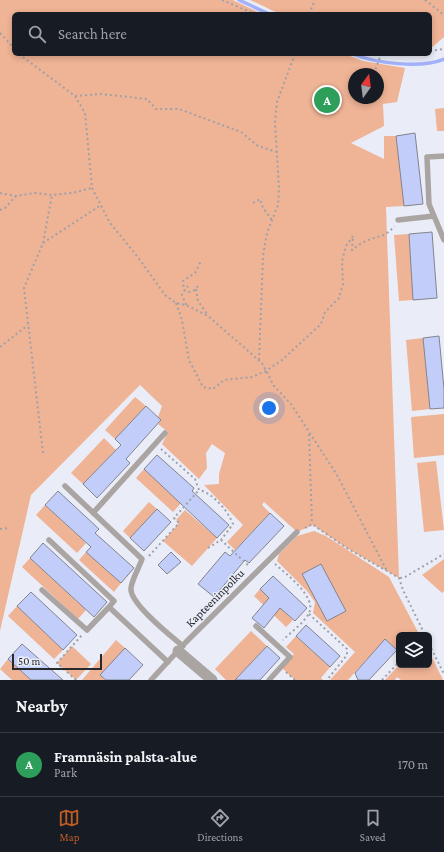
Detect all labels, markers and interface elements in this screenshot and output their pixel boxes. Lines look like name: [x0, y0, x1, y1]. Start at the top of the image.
search box: [12, 12, 432, 56]
icon: search: [26, 23, 48, 45]
text: Search here: [58, 26, 127, 42]
north arrow: [348, 68, 384, 104]
pin: A: [314, 85, 340, 115]
your location: [259, 398, 279, 418]
street label: Kapteeninpolku: [183, 566, 247, 630]
map controls: [396, 632, 432, 668]
button: layers: [396, 632, 432, 668]
scale bar: [12, 652, 102, 671]
text: 50 m: [18, 655, 40, 667]
text: Nearby: [16, 697, 68, 716]
text: Framnäsin palsta-alue: [54, 749, 197, 765]
text: A: [25, 757, 33, 772]
text: 170 m: [398, 757, 428, 772]
text: Park: [54, 765, 77, 780]
tab: Map: [58, 807, 80, 843]
tab: Directions: [197, 807, 243, 843]
tab: Saved: [360, 807, 386, 843]

